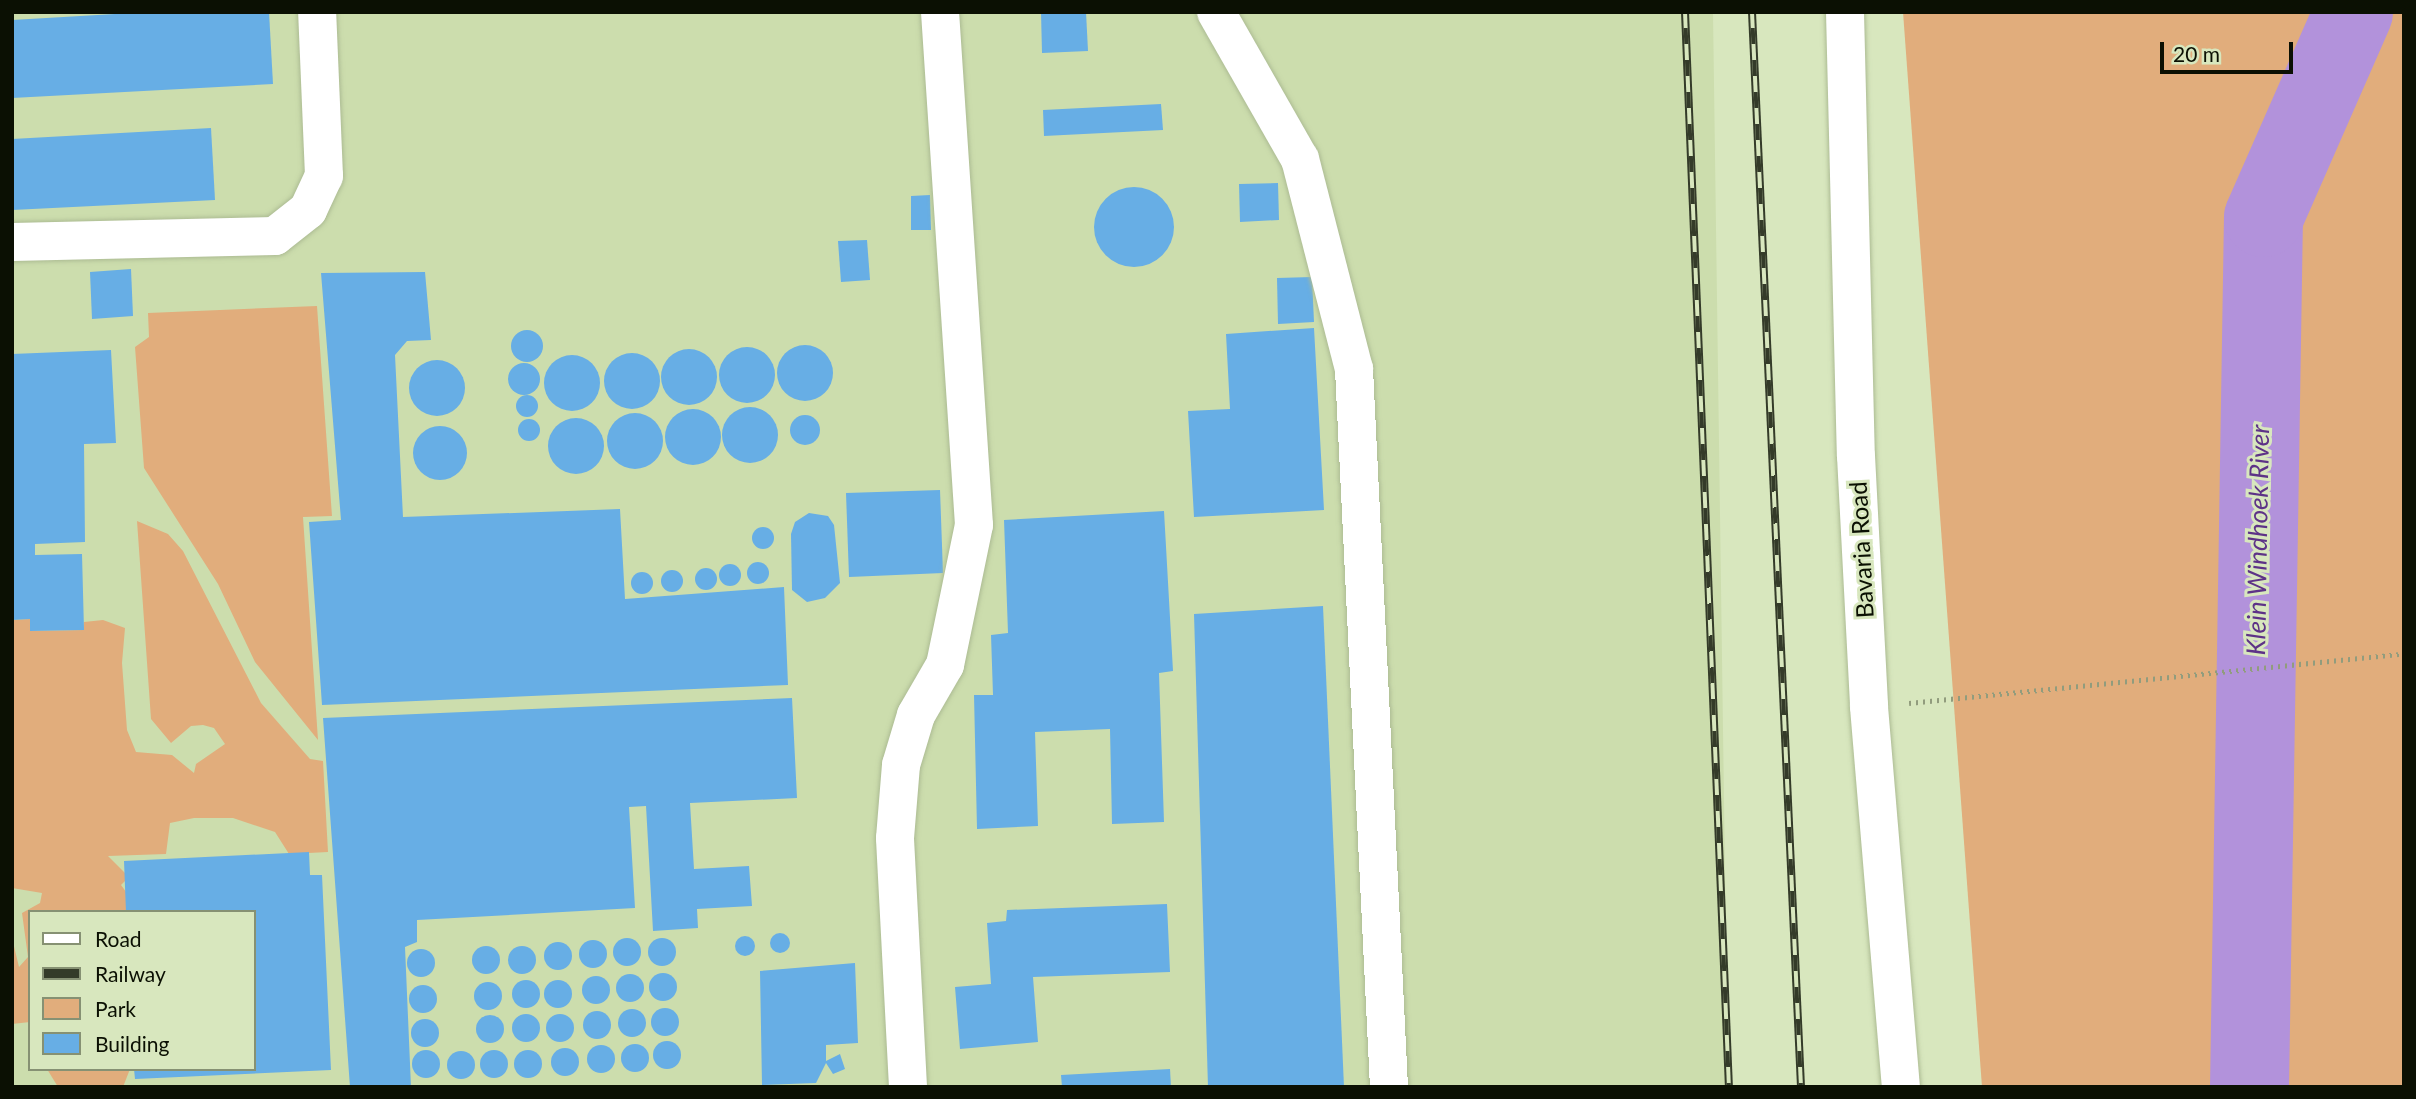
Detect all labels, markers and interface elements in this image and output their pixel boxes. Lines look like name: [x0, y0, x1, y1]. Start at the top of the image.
scale bar: [2164, 28, 2297, 72]
text: 20 m: [2173, 41, 2220, 66]
water label: Klein Windhoek River: [2240, 424, 2276, 656]
street label: Bavaria Road: [1843, 481, 1879, 619]
legend: [28, 910, 256, 1071]
text: Road: [95, 926, 142, 951]
text: Railway: [95, 961, 166, 986]
text: Park: [95, 996, 136, 1021]
text: Building: [95, 1031, 170, 1056]

